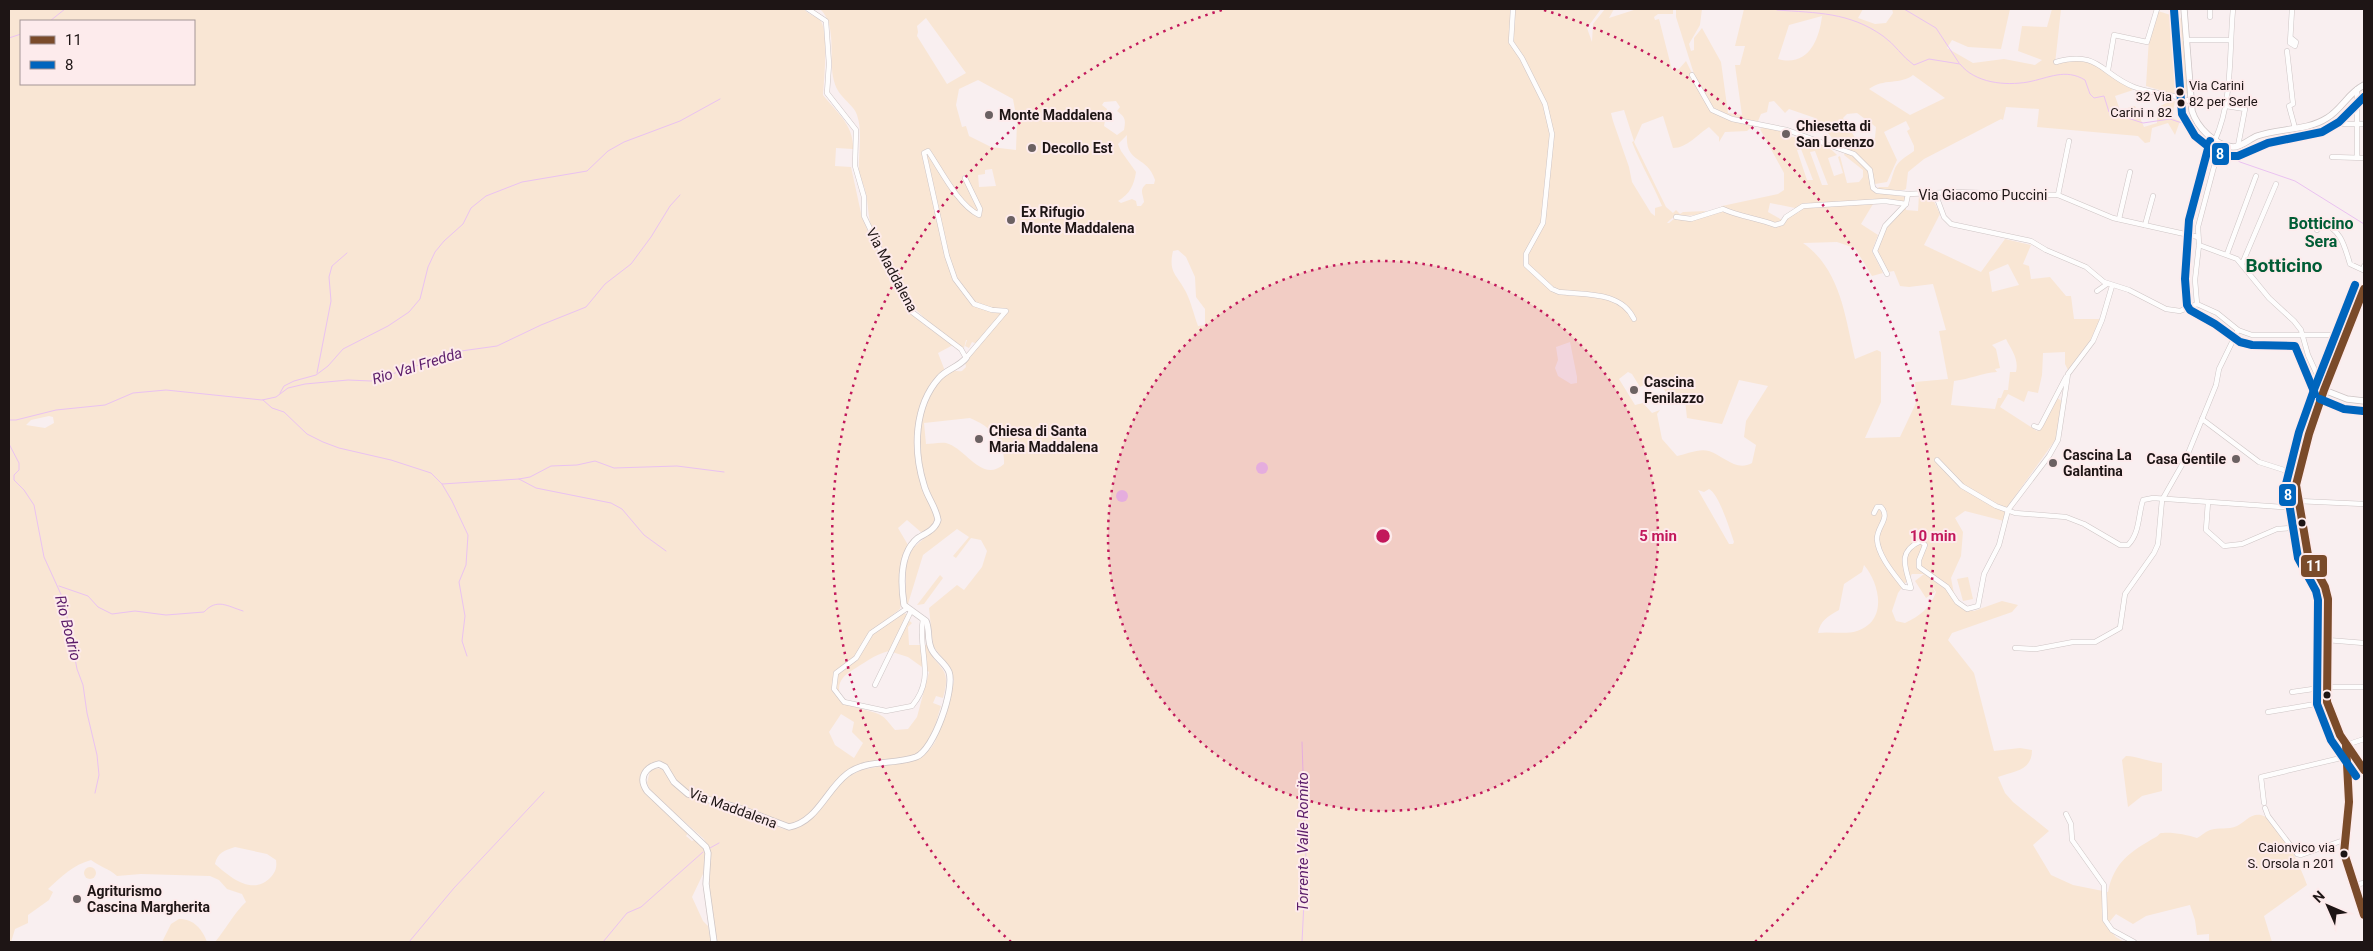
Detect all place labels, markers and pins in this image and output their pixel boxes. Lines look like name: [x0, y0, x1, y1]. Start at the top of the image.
place label: Via Carini 82 per Serle: [2189, 78, 2258, 109]
marker: Via Carini 82 per Serle: [2175, 87, 2185, 97]
place label: 32 Via Carini n 82: [2110, 89, 2172, 120]
marker: 32 Via Carini n 82: [2176, 98, 2186, 108]
place label: Monte Maddalena: [999, 107, 1113, 123]
marker: Monte Maddalena: [983, 109, 995, 121]
place label: Chiesetta di San Lorenzo: [1796, 118, 1874, 150]
marker: Chiesetta di San Lorenzo: [1780, 128, 1792, 140]
place label: Decollo Est: [1042, 140, 1113, 156]
marker: Decollo Est: [1026, 142, 1038, 154]
place label: Ex Rifugio Monte Maddalena: [1021, 204, 1135, 236]
marker: Ex Rifugio Monte Maddalena: [1005, 214, 1017, 226]
place label: Cascina Fenilazzo: [1644, 374, 1704, 406]
marker: Cascina Fenilazzo: [1628, 384, 1640, 396]
place label: Chiesa di Santa Maria Maddalena: [989, 423, 1099, 455]
marker: Chiesa di Santa Maria Maddalena: [973, 433, 985, 445]
place label: Cascina La Galantina: [2063, 447, 2132, 479]
place label: Casa Gentile: [2147, 451, 2226, 467]
marker: Casa Gentile: [2230, 453, 2242, 465]
marker: Cascina La Galantina: [2047, 457, 2059, 469]
unlabelled marker: [2297, 518, 2307, 528]
centre of rings: [1374, 527, 1392, 545]
unlabelled marker: [2322, 690, 2332, 700]
place label: Caionvico via S. Orsola n 201: [2247, 840, 2335, 871]
marker: Caionvico via S. Orsola n 201: [2339, 849, 2349, 859]
place label: Agriturismo Cascina Margherita: [87, 883, 210, 915]
marker: Agriturismo Cascina Margherita: [71, 893, 83, 905]

